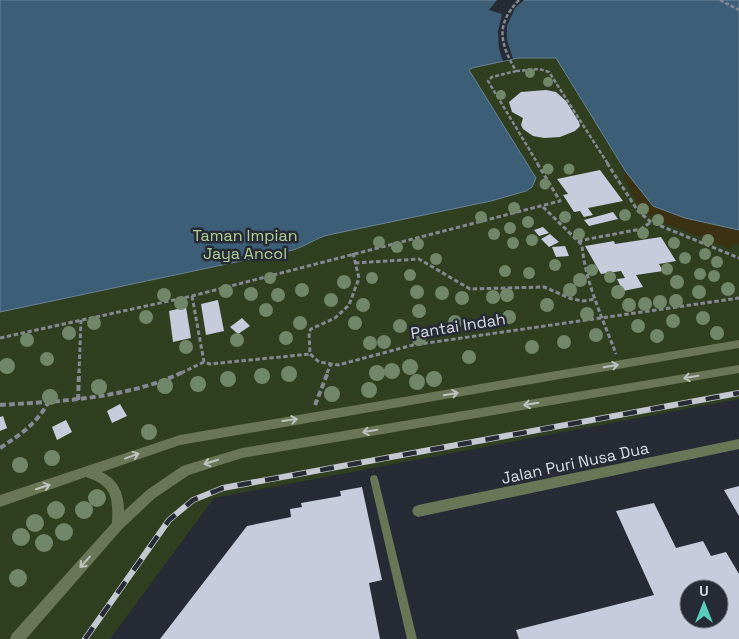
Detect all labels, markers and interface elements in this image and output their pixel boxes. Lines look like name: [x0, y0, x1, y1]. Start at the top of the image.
park label: Taman Impian Jaya Ancol: [193, 225, 298, 264]
street label: Pantai Indah: [409, 308, 507, 344]
one-way arrow: [602, 361, 618, 371]
one-way arrow: [683, 373, 699, 383]
one-way arrow: [442, 389, 458, 399]
one-way arrow: [523, 400, 539, 410]
one-way arrow: [282, 415, 298, 425]
one-way arrow: [363, 427, 379, 437]
street label: Jalan Puri Nusa Dua: [499, 437, 651, 489]
one-way arrow: [124, 451, 139, 460]
one-way arrow: [204, 458, 220, 468]
one-way arrow: [35, 481, 51, 491]
one-way arrow: [80, 555, 91, 568]
north arrow: [679, 579, 729, 629]
text: U: [699, 582, 709, 600]

